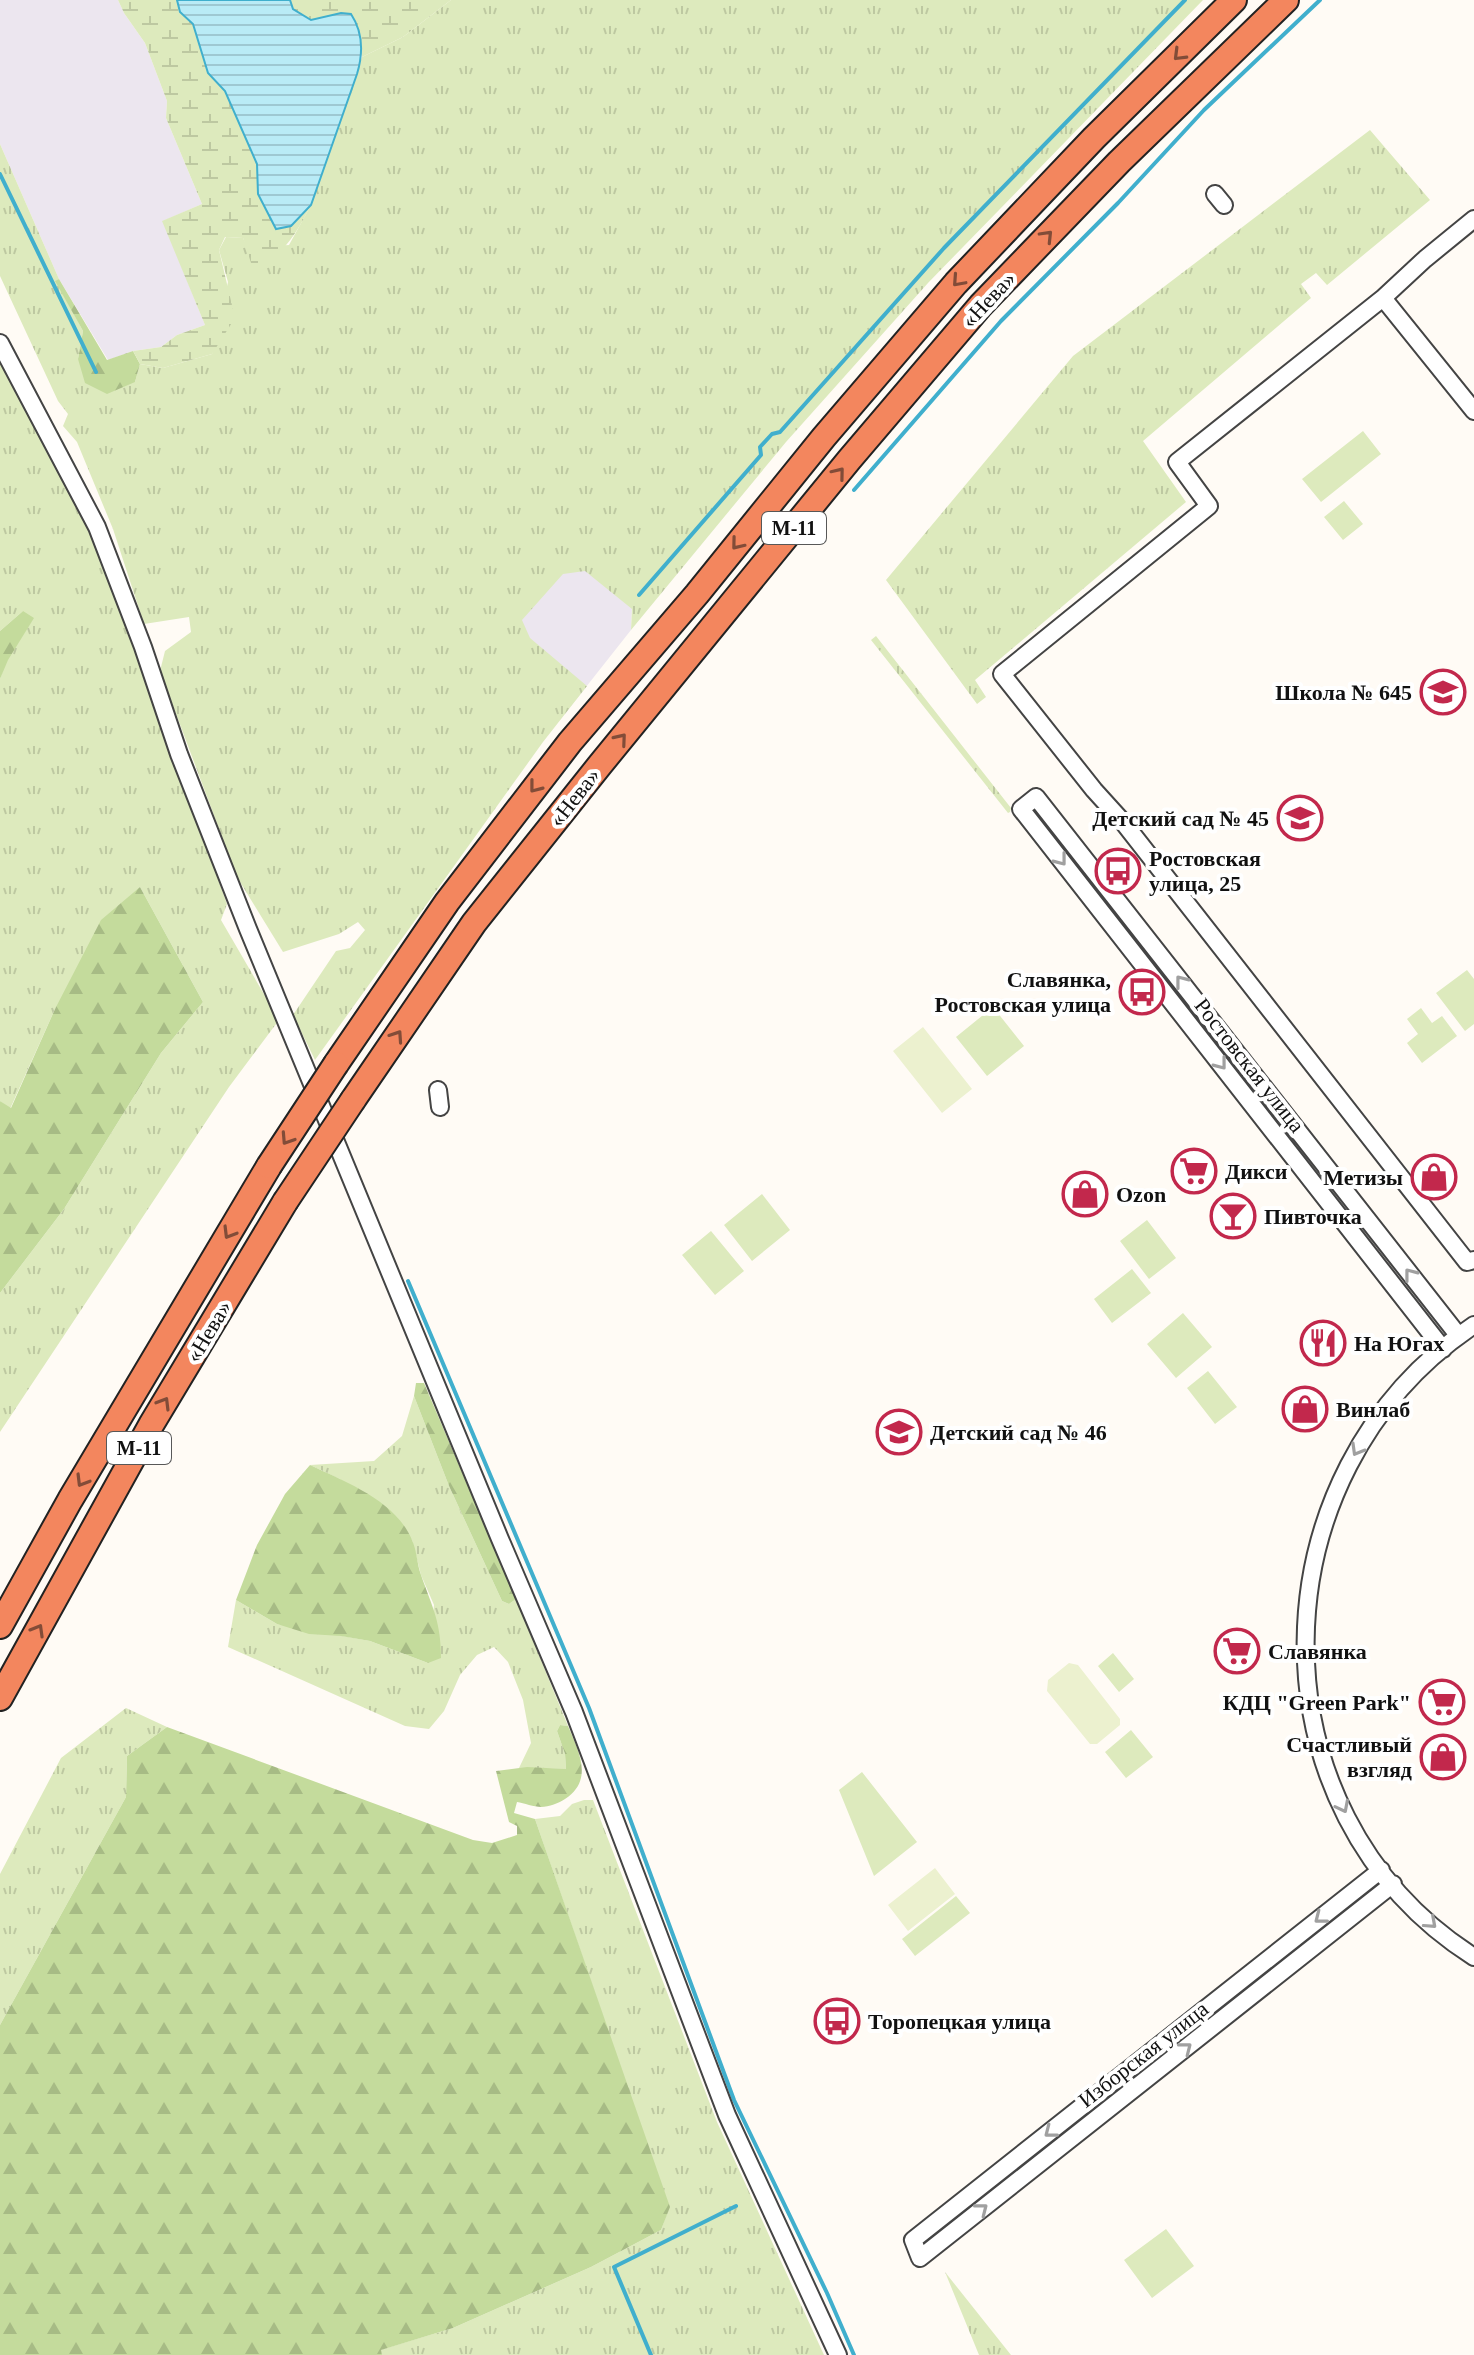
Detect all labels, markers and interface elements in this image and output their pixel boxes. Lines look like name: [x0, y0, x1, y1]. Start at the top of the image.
one-way arrow: [1174, 46, 1188, 60]
one-way arrow: [1038, 231, 1053, 245]
street label: «Нева»: [956, 266, 1021, 333]
one-way arrow: [953, 272, 968, 286]
one-way arrow: [829, 467, 843, 482]
road number: М-11: [762, 512, 826, 544]
one-way arrow: [732, 535, 747, 549]
school or university icon: Школа № 645: [1419, 668, 1467, 716]
place label: Школа № 645: [1275, 680, 1412, 705]
one-way arrow: [611, 734, 626, 749]
street label: «Нева»: [544, 763, 605, 832]
one-way arrow: [531, 778, 545, 793]
school or university icon: Детский сад № 45: [1276, 794, 1324, 842]
place label: Детский сад № 45: [1092, 806, 1269, 831]
place label: Ростовская улица, 25: [1149, 846, 1261, 896]
bus stop icon: Ростовская улица, 25: [1094, 847, 1142, 895]
one-way arrow: [1051, 851, 1065, 866]
place label: Славянка, Ростовская улица: [935, 967, 1111, 1017]
bus stop icon: Славянка, Ростовская улица: [1118, 968, 1166, 1016]
one-way arrow: [1176, 975, 1190, 990]
street label: Ростовская улица: [1189, 993, 1310, 1138]
one-way arrow: [387, 1031, 402, 1045]
one-way arrow: [1211, 1055, 1225, 1070]
one-way arrow: [282, 1130, 297, 1144]
supermarket icon: Дикси: [1170, 1147, 1218, 1195]
shop icon: Метизы: [1410, 1153, 1458, 1201]
place label: Дикси: [1225, 1159, 1288, 1184]
place label: Метизы: [1323, 1165, 1403, 1190]
shop icon: Ozon: [1061, 1170, 1109, 1218]
place label: Ozon: [1116, 1182, 1166, 1207]
bar icon: Пивточка: [1209, 1192, 1257, 1240]
place label: Пивточка: [1264, 1204, 1362, 1229]
one-way arrow: [224, 1224, 239, 1239]
one-way arrow: [1405, 1268, 1419, 1283]
street label: «Нева»: [180, 1296, 237, 1367]
restaurant icon: На Югах: [1299, 1319, 1347, 1367]
place label: На Югах: [1354, 1331, 1444, 1356]
shop icon: Винлаб: [1281, 1385, 1329, 1433]
one-way arrow: [155, 1397, 170, 1412]
place label: Винлаб: [1336, 1397, 1410, 1422]
school or university icon: Детский сад № 46: [875, 1408, 923, 1456]
place label: Детский сад № 46: [930, 1420, 1107, 1445]
road number: М-11: [107, 1432, 171, 1464]
one-way arrow: [1351, 1441, 1367, 1456]
one-way arrow: [76, 1472, 91, 1486]
one-way arrow: [28, 1624, 43, 1638]
supermarket icon: Славянка: [1213, 1627, 1261, 1675]
place label: Славянка: [1268, 1639, 1367, 1664]
supermarket icon: КДЦ "Green Park": [1418, 1678, 1466, 1726]
place label: КДЦ "Green Park": [1223, 1690, 1411, 1715]
place label: Счастливый взгляд: [1286, 1732, 1412, 1782]
shop icon: Счастливый взгляд: [1419, 1733, 1467, 1781]
one-way arrow: [1334, 1798, 1349, 1813]
one-way arrow: [1315, 1908, 1329, 1923]
one-way arrow: [1422, 1914, 1436, 1928]
street label: Изборская улица: [1074, 1996, 1213, 2113]
bus stop icon: Торопецкая улица: [813, 1997, 861, 2045]
place label: Торопецкая улица: [868, 2009, 1051, 2034]
one-way arrow: [1177, 2043, 1191, 2058]
one-way arrow: [1044, 2122, 1059, 2136]
one-way arrow: [973, 2205, 988, 2219]

